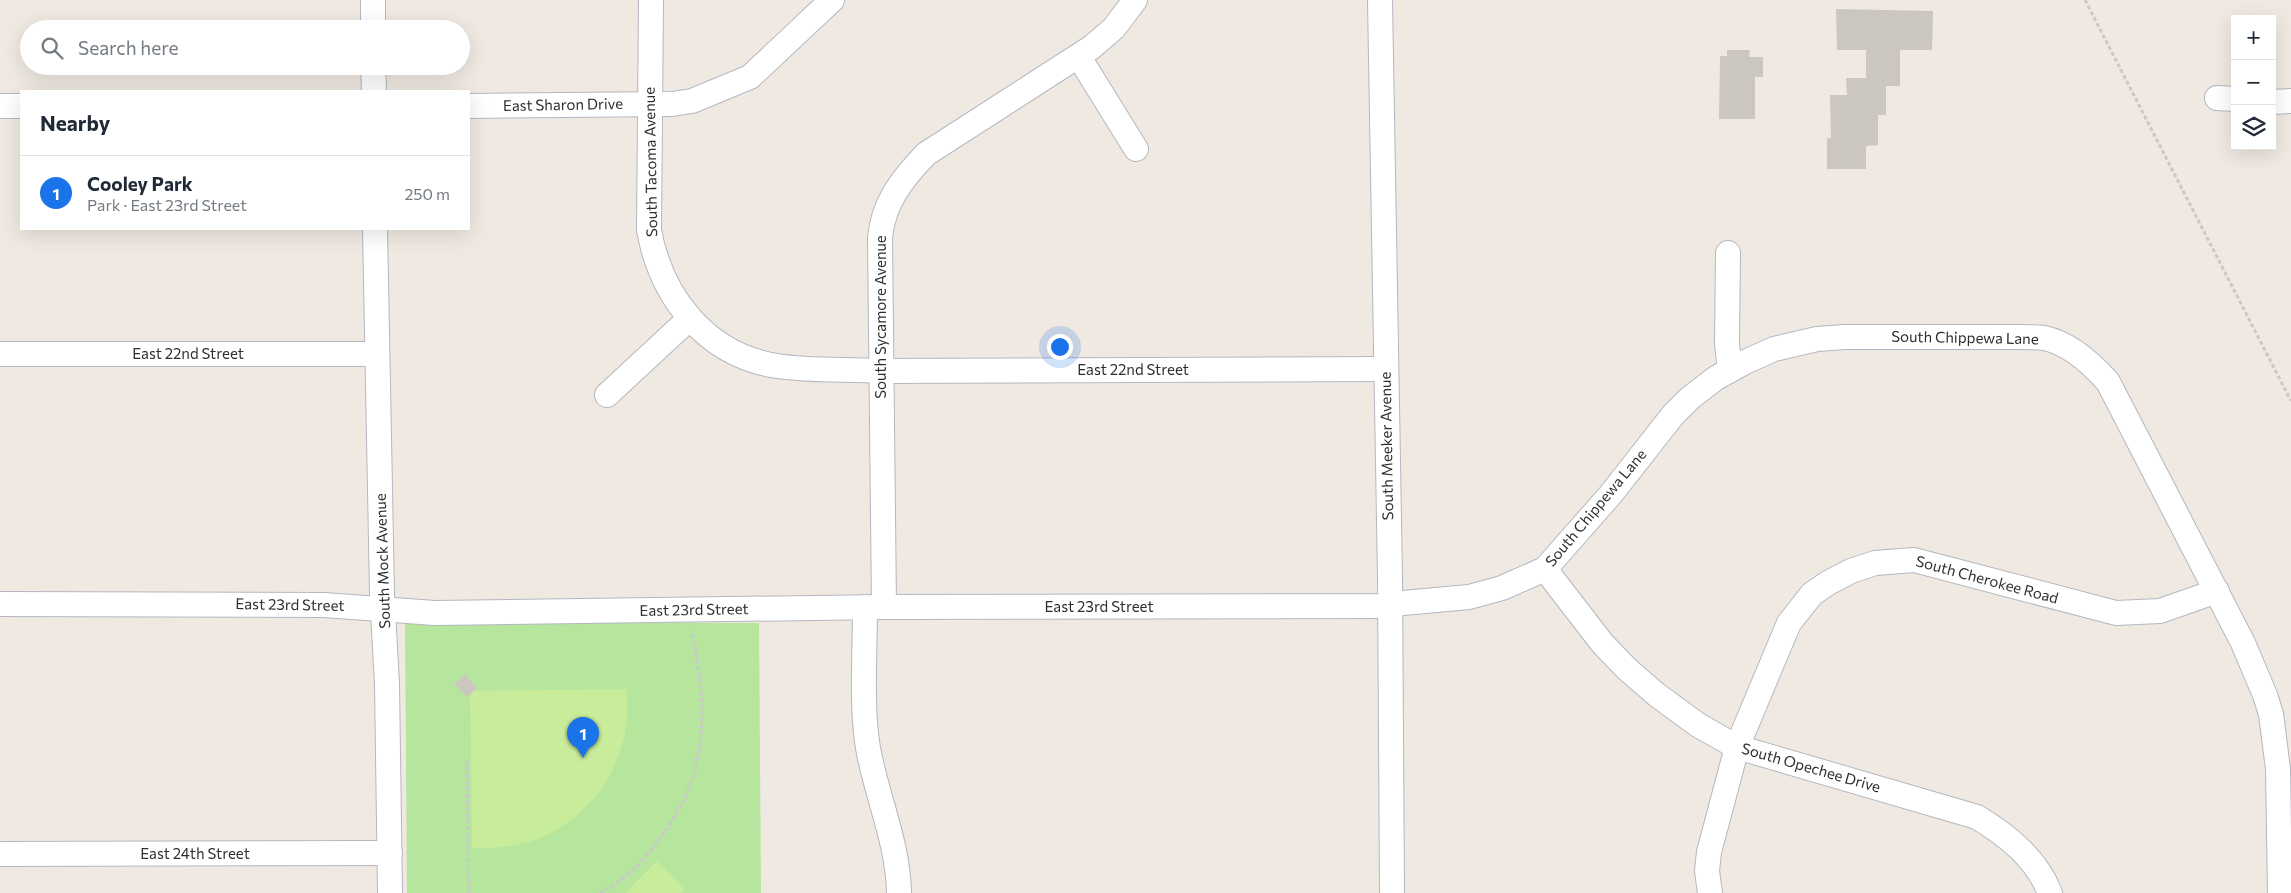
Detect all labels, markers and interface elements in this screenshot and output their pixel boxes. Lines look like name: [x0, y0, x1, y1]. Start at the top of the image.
map controls: [2231, 15, 2276, 150]
button: +: [2231, 15, 2276, 60]
search box: [20, 20, 470, 75]
icon: search: [38, 34, 66, 62]
text: Search here: [78, 36, 178, 59]
button: −: [2231, 60, 2276, 105]
street label: South Tacoma Avenue: [640, 87, 660, 237]
street label: East Sharon Drive: [503, 94, 623, 114]
button: layers: [2231, 105, 2276, 150]
text: Nearby: [40, 110, 110, 135]
text: Cooley Park: [87, 172, 193, 195]
text: 1: [52, 184, 60, 203]
text: 250 m: [404, 184, 450, 203]
text: Park · East 23rd Street: [87, 195, 247, 214]
street label: South Sycamore Avenue: [871, 235, 889, 399]
street label: South Chippewa Lane: [1891, 327, 2039, 347]
your location: [1047, 334, 1073, 360]
street label: East 22nd Street: [132, 344, 244, 362]
street label: East 22nd Street: [1077, 360, 1189, 378]
street label: South Meeker Avenue: [1376, 372, 1396, 520]
street label: South Chippewa Lane: [1541, 445, 1650, 570]
street label: South Mock Avenue: [371, 493, 393, 629]
street label: South Cherokee Road: [1914, 551, 2060, 607]
street label: East 23rd Street: [235, 594, 345, 614]
street label: East 23rd Street: [1044, 597, 1154, 615]
street label: East 23rd Street: [639, 599, 749, 619]
pin: 1: [567, 717, 599, 758]
street label: South Opechee Drive: [1740, 739, 1883, 796]
street label: East 24th Street: [140, 844, 250, 862]

